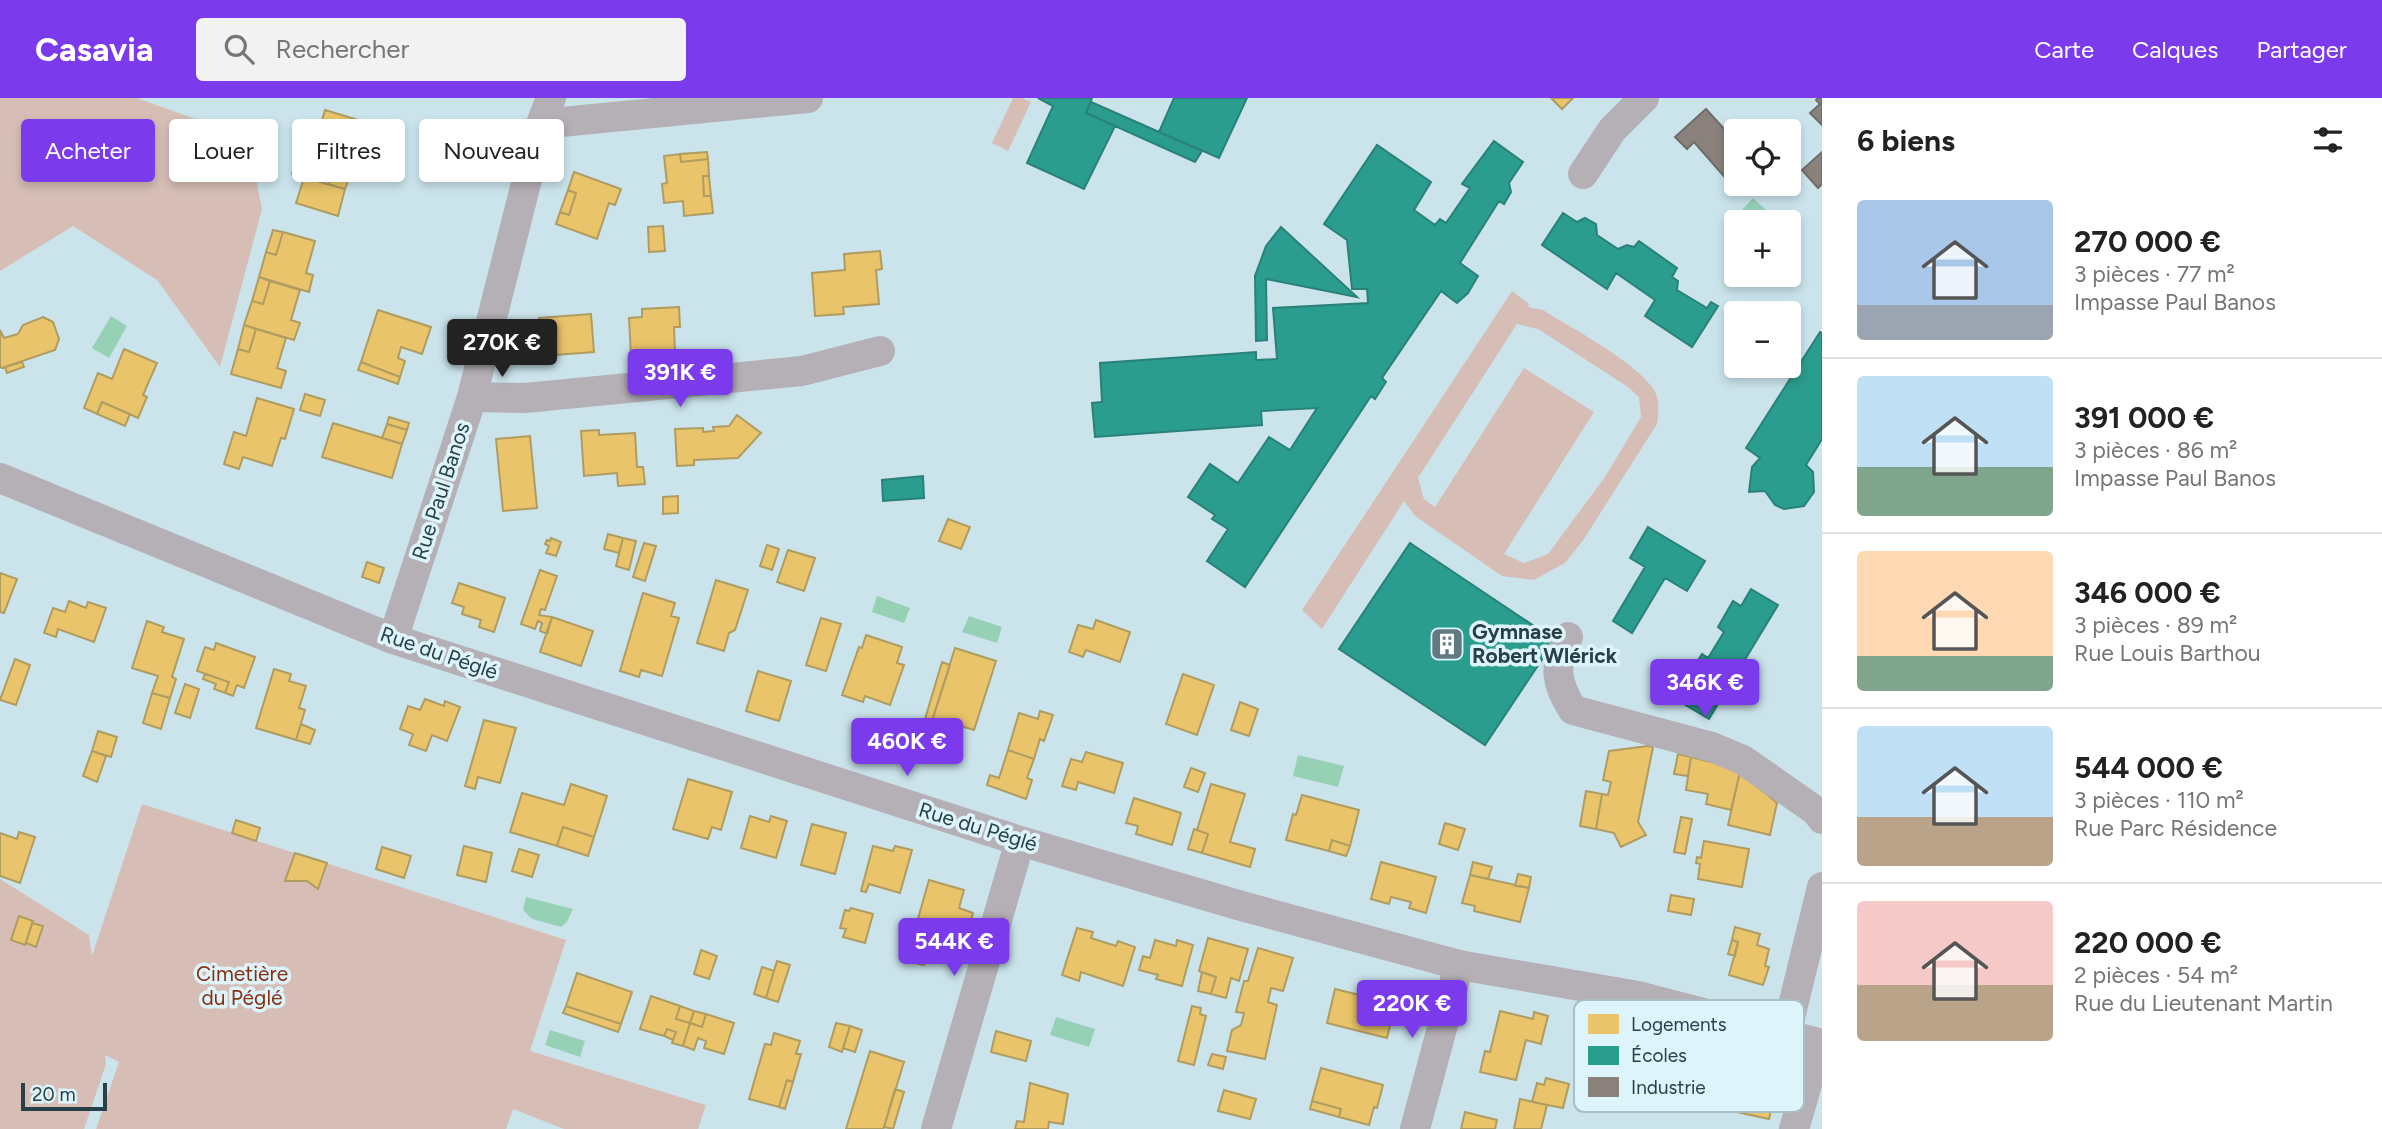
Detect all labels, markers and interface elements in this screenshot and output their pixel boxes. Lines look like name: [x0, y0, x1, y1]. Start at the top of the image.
search box: [196, 18, 686, 81]
text: Casavia: [35, 30, 154, 69]
icon: search: [220, 30, 258, 68]
text: Rechercher: [276, 33, 409, 65]
text: Carte: [2034, 35, 2094, 64]
text: Calques: [2132, 35, 2218, 64]
text: Partager: [2256, 35, 2347, 64]
chip: Acheter: [21, 119, 155, 182]
chip: Louer: [169, 119, 278, 182]
chip: Filtres: [292, 119, 405, 182]
chip: Nouveau: [419, 119, 564, 182]
map controls: [1724, 119, 1801, 378]
button: locate: [1724, 119, 1801, 196]
icon: filters: [2309, 121, 2347, 159]
text: 6 biens: [1857, 122, 1955, 159]
button: +: [1724, 210, 1801, 287]
text: 270 000 €: [2074, 223, 2221, 260]
icon: home: [1913, 228, 1997, 312]
text: 3 pièces · 77 m²: [2074, 260, 2235, 288]
text: Impasse Paul Banos: [2074, 288, 2276, 316]
button: −: [1724, 301, 1801, 378]
pin: 270K €: [445, 320, 559, 379]
text: 270K €: [463, 328, 541, 356]
pin: 391K €: [623, 350, 737, 409]
text: 391K €: [644, 358, 716, 386]
text: 391 000 €: [2074, 399, 2214, 436]
icon: home: [1913, 404, 1997, 488]
street label: Rue Paul Banos: [407, 419, 474, 563]
text: 3 pièces · 86 m²: [2074, 436, 2237, 464]
text: Impasse Paul Banos: [2074, 464, 2276, 492]
text: 346 000 €: [2074, 574, 2221, 611]
icon: home: [1913, 579, 1997, 663]
text: 3 pièces · 89 m²: [2074, 611, 2237, 639]
place label: Gymnase Robert Wlérick: [1472, 619, 1618, 668]
street label: Rue du Péglé: [377, 621, 501, 684]
building icon: Gymnase Robert Wlérick: [1428, 625, 1466, 663]
text: Rue Louis Barthou: [2074, 639, 2261, 667]
pin: 346K €: [1648, 660, 1762, 719]
text: 346K €: [1666, 668, 1744, 696]
pin: 460K €: [850, 718, 964, 778]
text: 460K €: [867, 727, 947, 755]
text: 544 000 €: [2074, 749, 2223, 786]
icon: home: [1913, 754, 1997, 838]
text: 3 pièces · 110 m²: [2074, 786, 2244, 814]
street label: Rue du Péglé: [916, 797, 1040, 856]
text: Rue Parc Résidence: [2074, 814, 2277, 842]
pin: 544K €: [897, 918, 1011, 978]
text: 220 000 €: [2074, 924, 2222, 961]
text: 544K €: [914, 927, 994, 955]
icon: home: [1913, 929, 1997, 1013]
park label: Cimetière du Péglé: [196, 961, 288, 1010]
text: 2 pièces · 54 m²: [2074, 961, 2238, 989]
pin: 220K €: [1355, 981, 1469, 1040]
text: 220K €: [1373, 989, 1451, 1017]
text: Rue du Lieutenant Martin: [2074, 989, 2333, 1017]
legend: [1574, 1000, 1804, 1112]
text: Logements: [1631, 1013, 1727, 1036]
text: Écoles: [1631, 1044, 1687, 1067]
text: Industrie: [1631, 1076, 1706, 1099]
scale bar: [21, 1080, 107, 1112]
text: 20 m: [32, 1083, 76, 1106]

